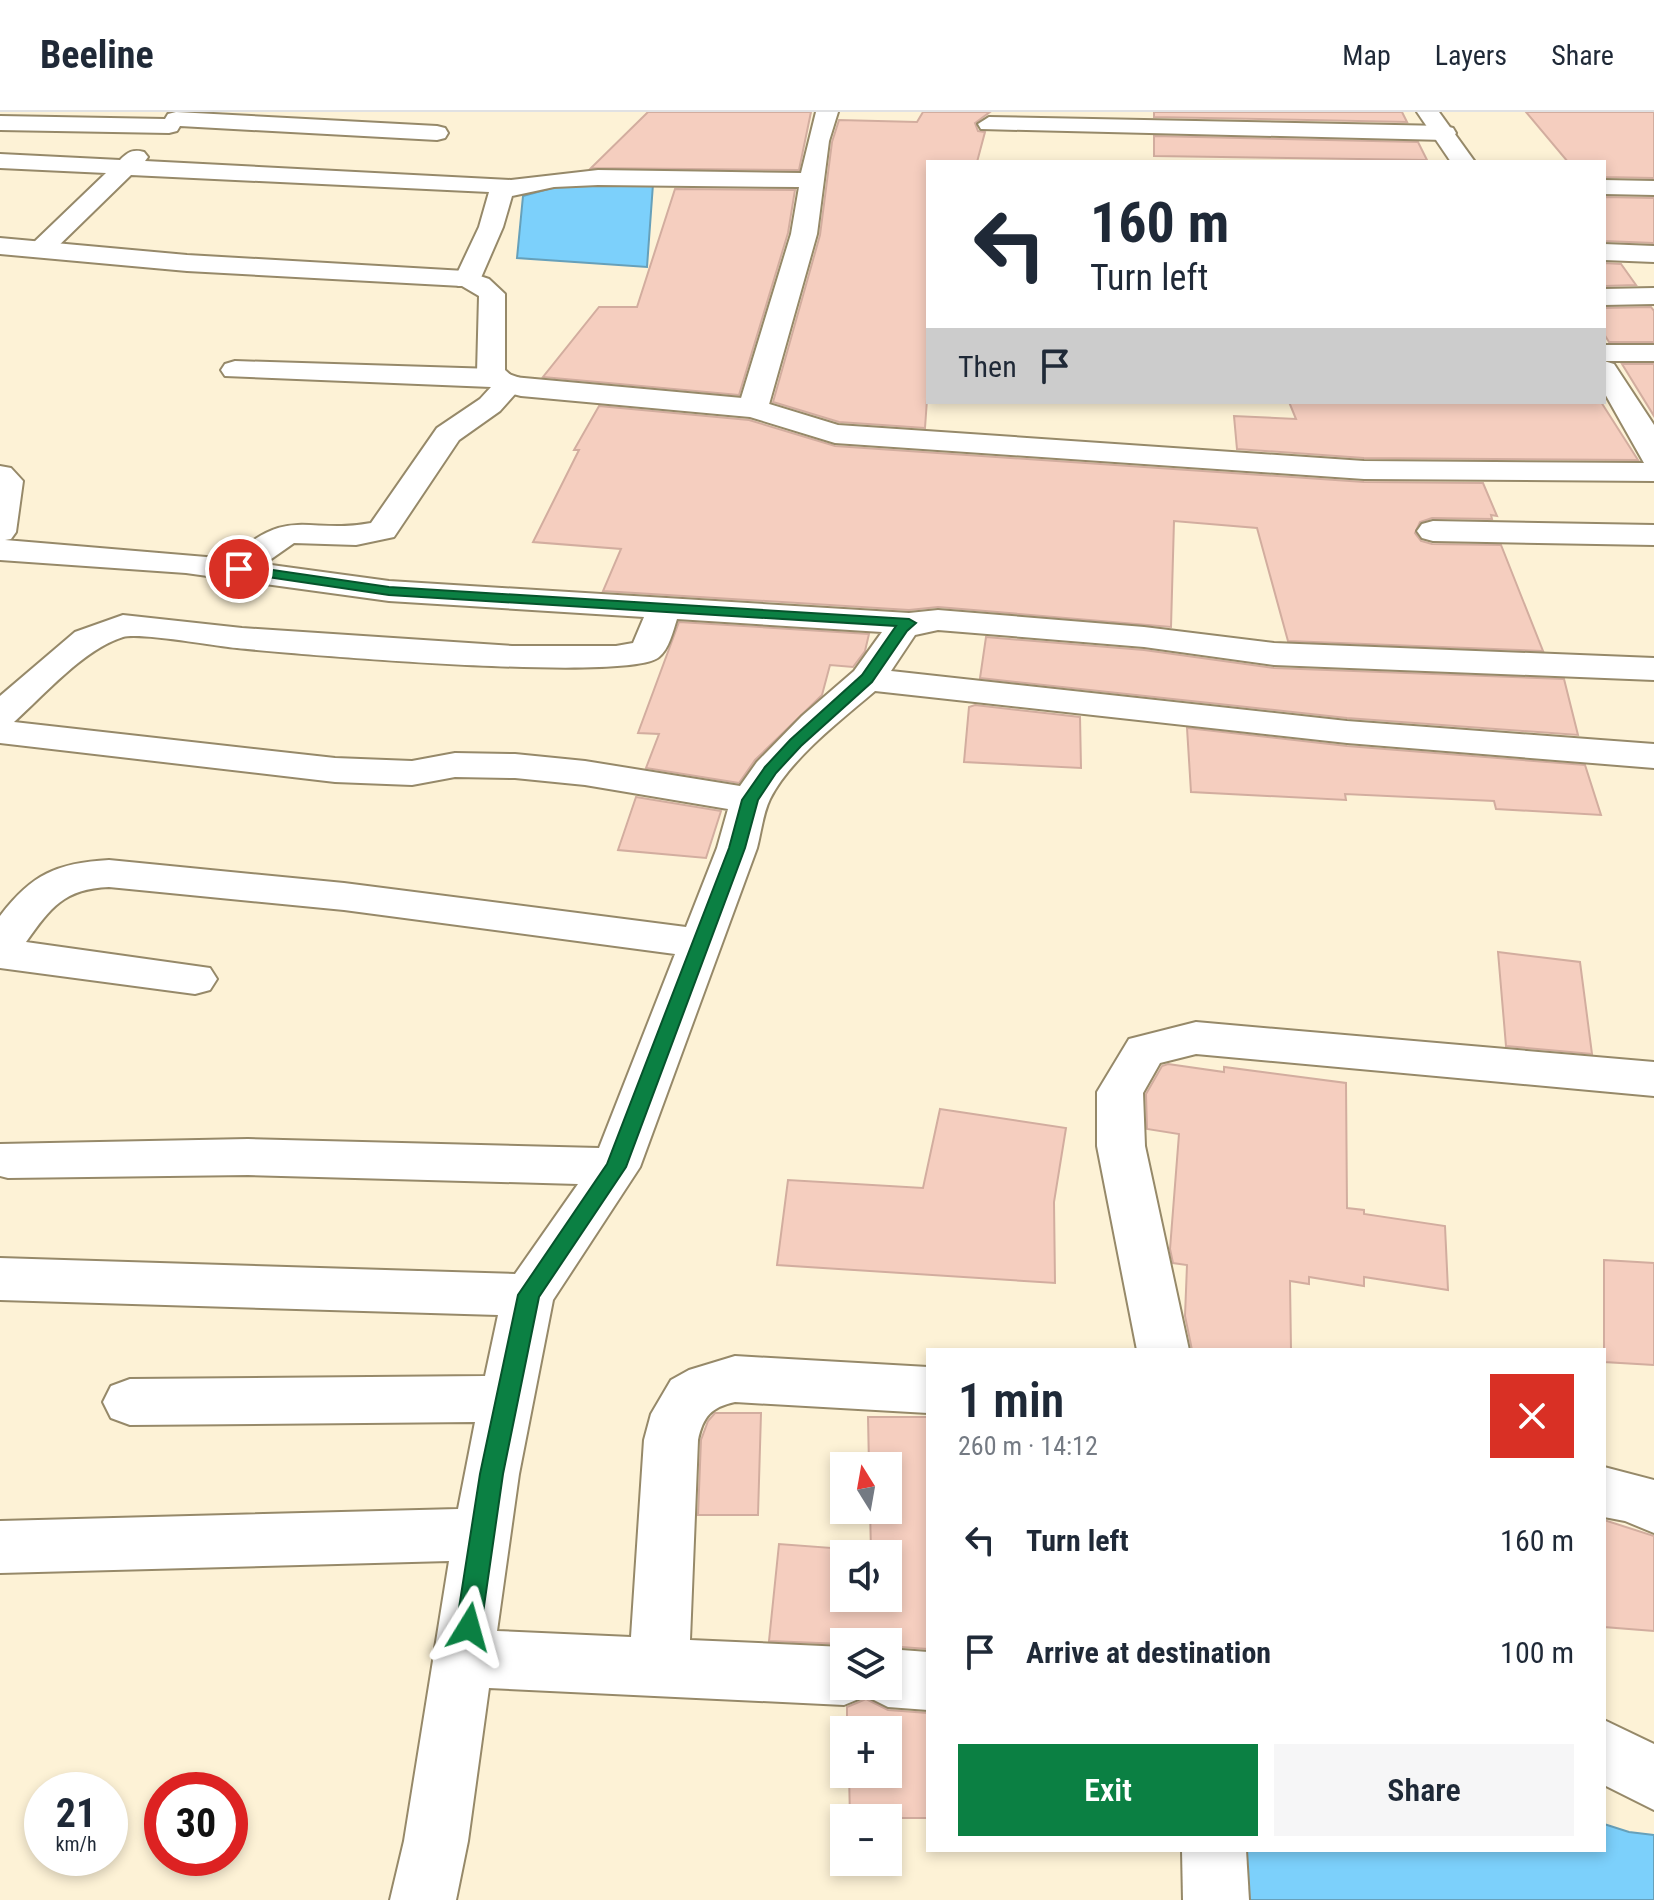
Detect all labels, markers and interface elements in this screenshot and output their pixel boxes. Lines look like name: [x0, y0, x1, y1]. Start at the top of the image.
text: Beeline: [40, 33, 154, 77]
text: Map: [1342, 39, 1391, 72]
text: Layers: [1435, 39, 1507, 72]
text: Share: [1551, 39, 1614, 72]
text: 160 m: [1090, 190, 1229, 256]
icon: left: [958, 192, 1062, 296]
text: Turn left: [1090, 257, 1208, 299]
icon: arrive: [1033, 344, 1077, 388]
text: Then: [958, 349, 1017, 384]
pin: [205, 535, 273, 603]
icon: arrive: [217, 547, 261, 591]
text: 1 min: [958, 1372, 1064, 1429]
button: close: [1490, 1374, 1574, 1458]
text: 260 m · 14:12: [958, 1431, 1098, 1461]
north arrow: [830, 1452, 902, 1524]
map controls: [830, 1452, 902, 1876]
icon: left: [958, 1518, 1002, 1562]
text: Turn left: [1026, 1523, 1129, 1558]
text: 160 m: [1500, 1523, 1574, 1558]
button: sound: [830, 1540, 902, 1612]
position arrow: [427, 1585, 511, 1669]
button: layers: [830, 1628, 902, 1700]
icon: arrive: [958, 1630, 1002, 1674]
text: Arrive at destination: [1026, 1635, 1271, 1670]
text: 100 m: [1500, 1635, 1574, 1670]
button: +: [830, 1716, 902, 1788]
button: Exit: [958, 1744, 1258, 1836]
button: Share: [1274, 1744, 1574, 1836]
speed limit sign: 30: [144, 1772, 248, 1876]
text: 21: [56, 1790, 96, 1837]
button: −: [830, 1804, 902, 1876]
text: km/h: [55, 1832, 97, 1856]

